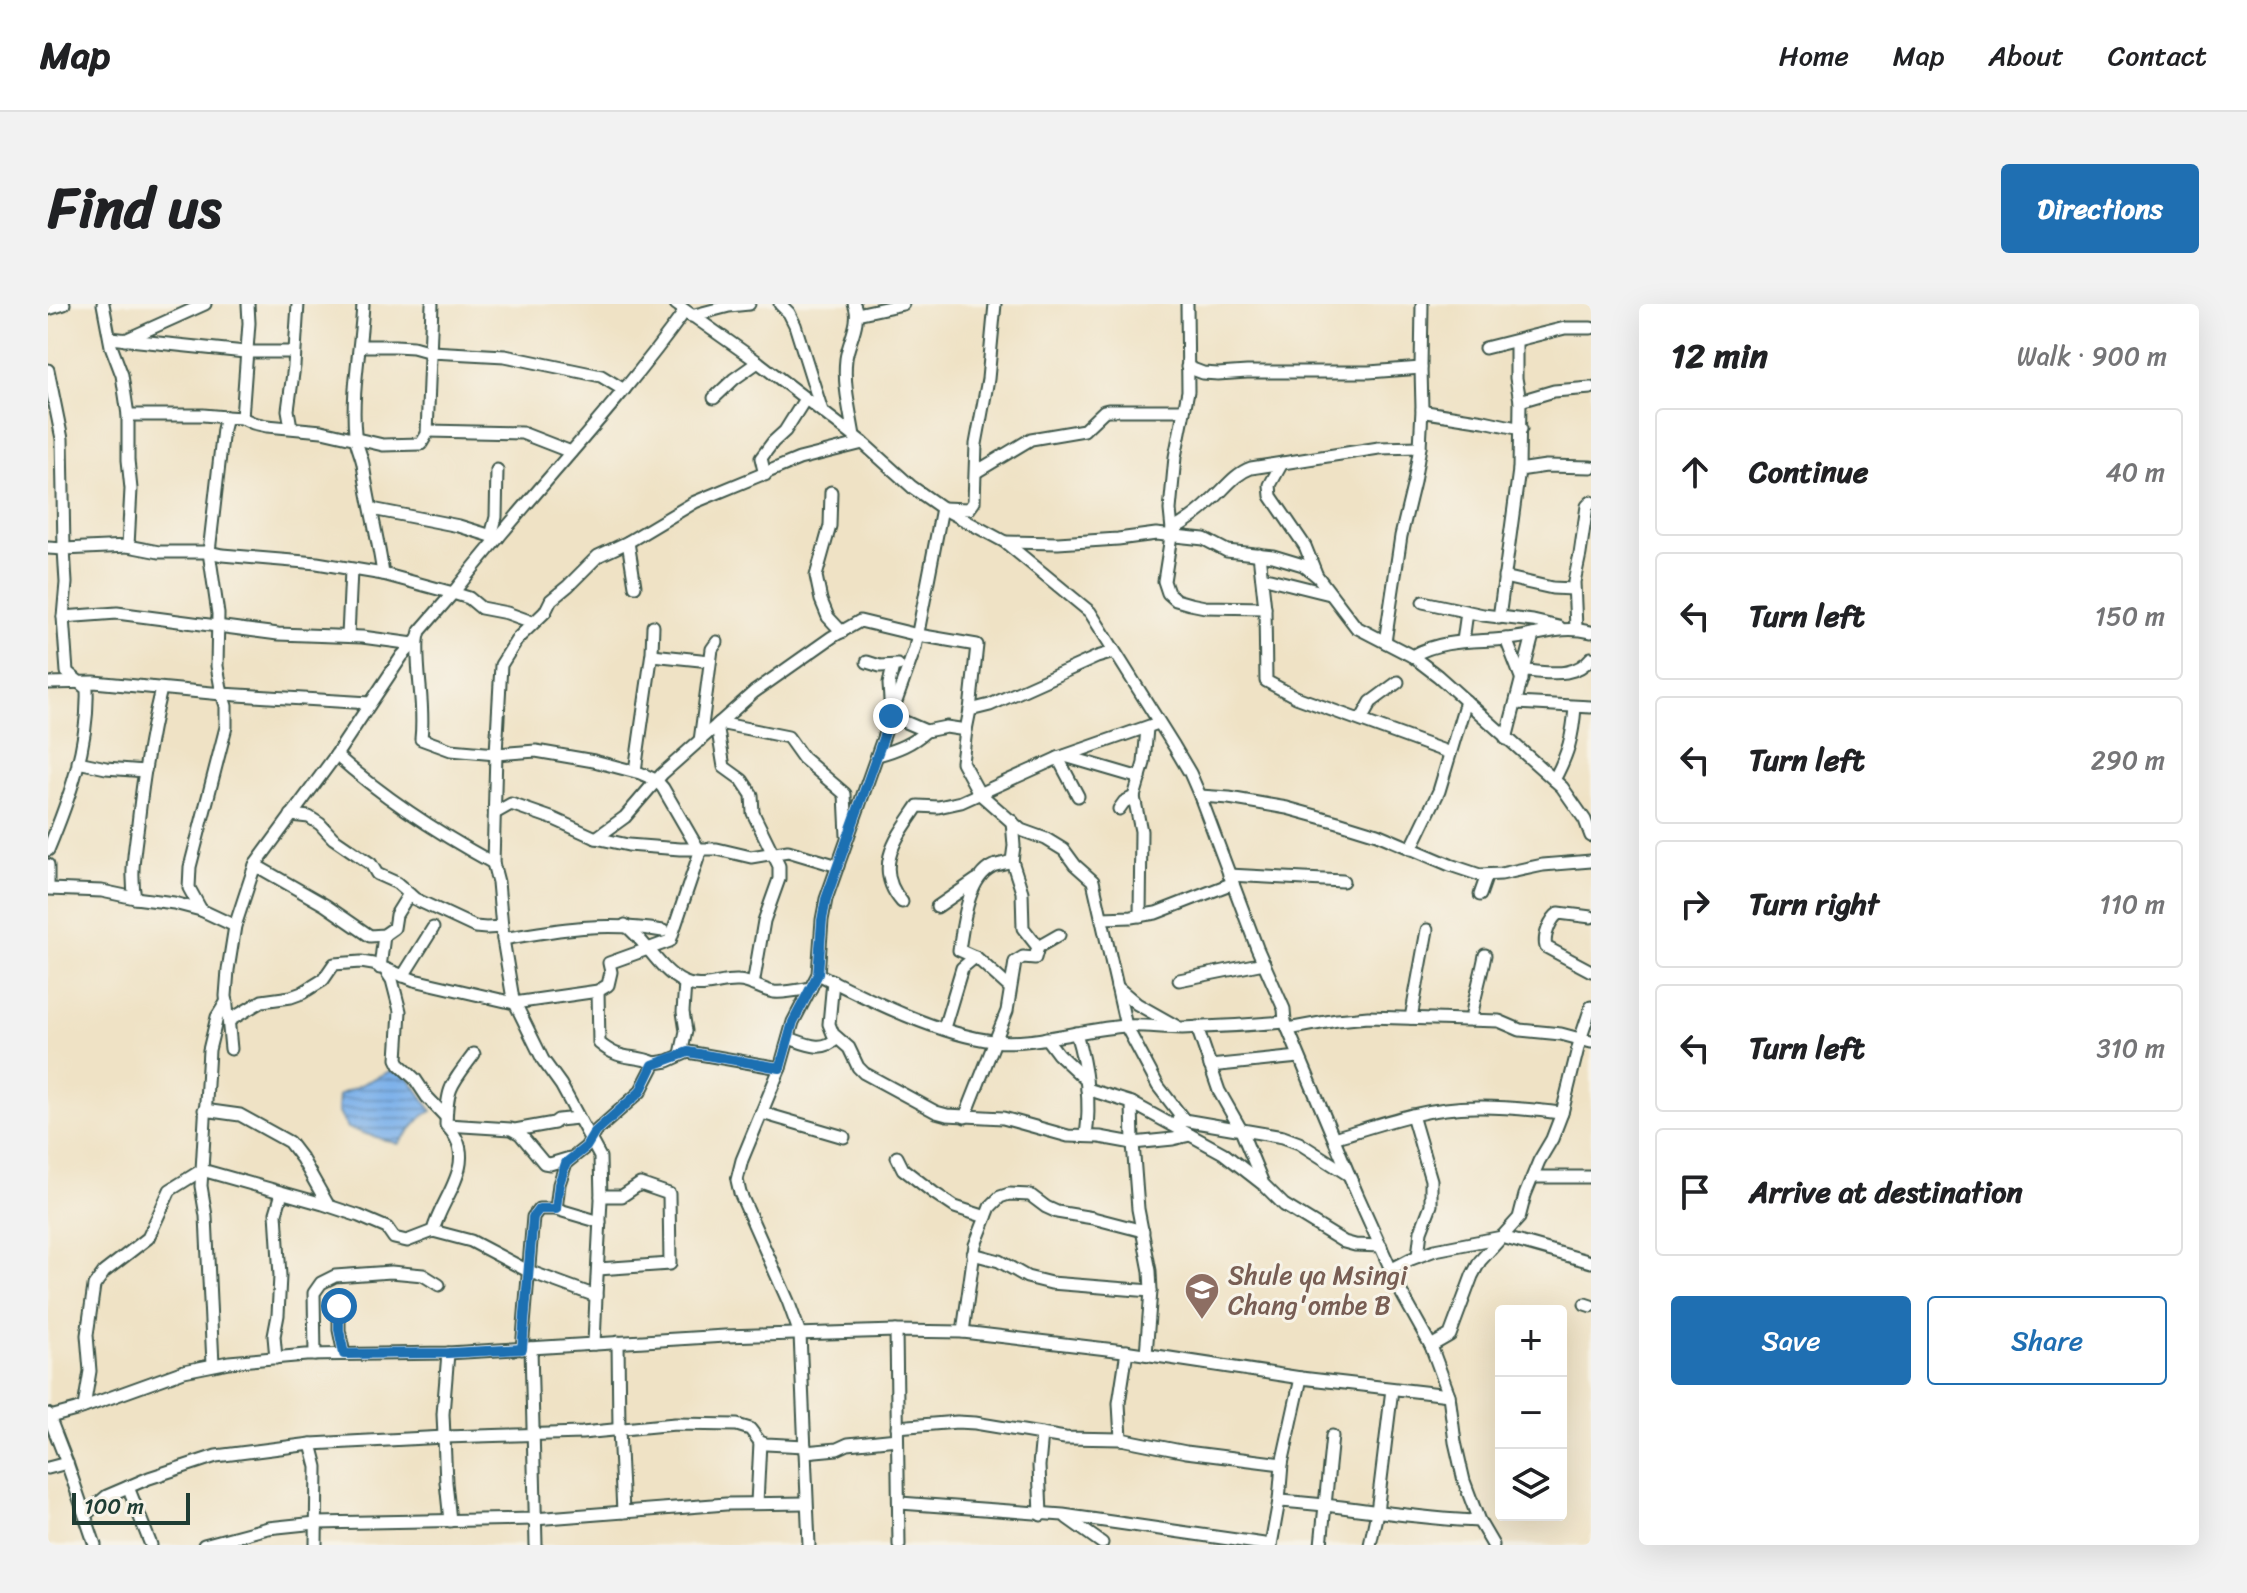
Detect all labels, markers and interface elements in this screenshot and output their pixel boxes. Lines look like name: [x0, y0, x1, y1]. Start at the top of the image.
text: Map: [40, 22, 110, 89]
text: Home: [1779, 31, 1849, 80]
text: Map: [1893, 31, 1944, 80]
text: About: [1988, 31, 2064, 80]
text: Contact: [2108, 31, 2207, 80]
text: Find us: [48, 159, 221, 258]
button: Directions: [2001, 164, 2199, 253]
text: 12 min: [1671, 326, 1768, 386]
text: Walk · 900 m: [2017, 333, 2167, 379]
text: Continue: [1749, 445, 1868, 499]
text: 40 m: [2106, 449, 2165, 495]
icon: ahead: [1673, 450, 1717, 494]
text: Turn left: [1749, 589, 1865, 643]
text: 150 m: [2095, 593, 2165, 639]
icon: left: [1673, 594, 1717, 638]
route end: [873, 698, 909, 734]
text: Turn left: [1749, 733, 1865, 787]
text: 290 m: [2091, 737, 2165, 783]
icon: left: [1673, 738, 1717, 782]
text: Turn right: [1749, 877, 1879, 931]
text: 110 m: [2100, 881, 2165, 927]
icon: right: [1673, 882, 1717, 926]
text: Turn left: [1749, 1021, 1865, 1075]
text: 310 m: [2096, 1025, 2165, 1071]
icon: left: [1673, 1026, 1717, 1070]
text: Arrive at destination: [1749, 1165, 2023, 1219]
icon: arrive: [1673, 1170, 1717, 1214]
place label: Shule ya Msingi Chang'ombe B: [1228, 1252, 1408, 1328]
school or university icon: Shule ya Msingi Chang'ombe B: [1183, 1271, 1221, 1321]
route start: [321, 1288, 357, 1324]
button: Save: [1671, 1296, 1911, 1385]
button: Share: [1927, 1296, 2167, 1385]
map controls: [1495, 1305, 1567, 1521]
button: +: [1495, 1305, 1567, 1377]
button: −: [1495, 1377, 1567, 1449]
button: layers: [1495, 1449, 1567, 1521]
text: 100 m: [84, 1487, 144, 1526]
scale bar: [72, 1489, 190, 1525]

